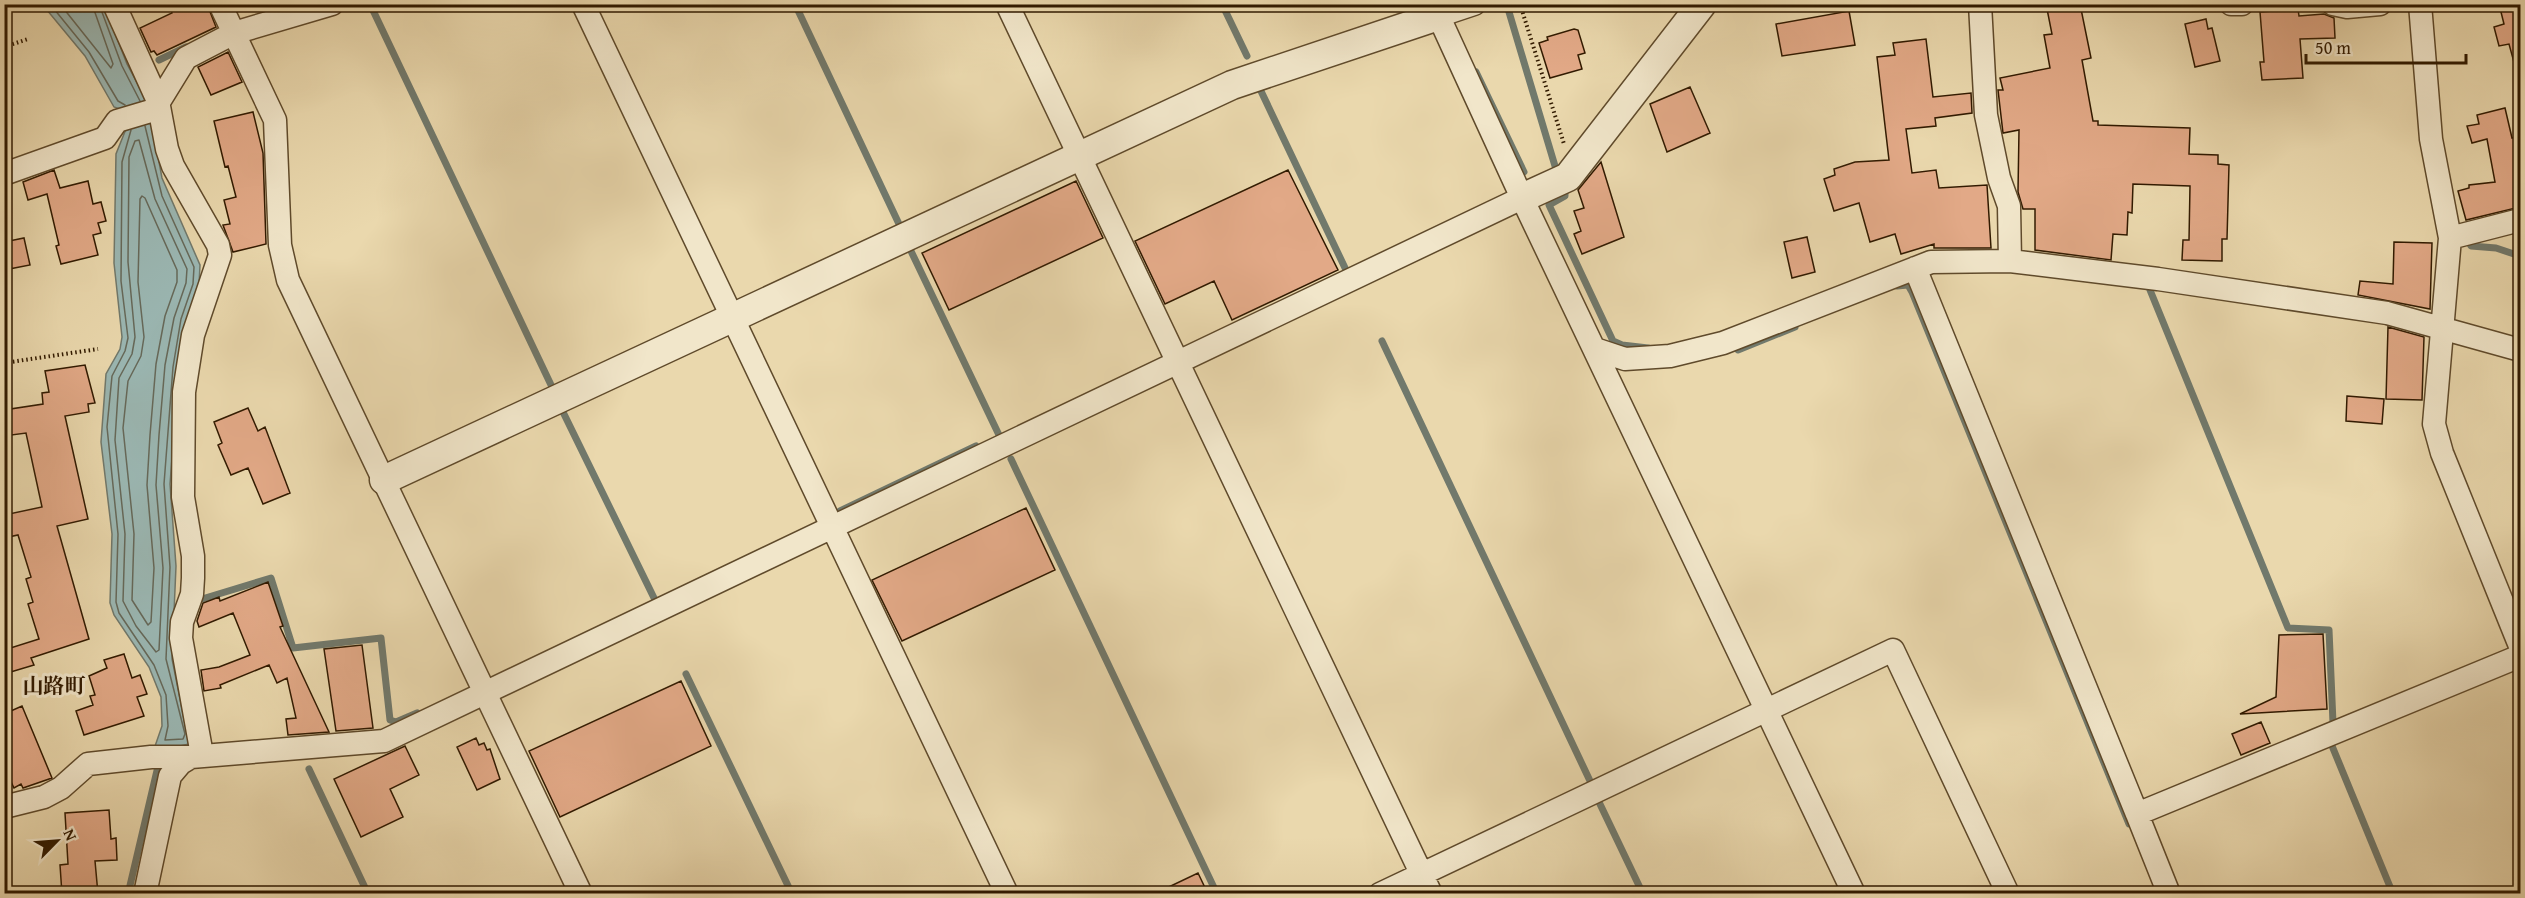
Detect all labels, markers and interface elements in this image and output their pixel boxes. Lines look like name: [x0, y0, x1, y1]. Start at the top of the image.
scale bar: [2306, 27, 2466, 65]
text: 50 m: [2315, 34, 2351, 61]
district label: 山路町: [23, 670, 86, 701]
north arrow: [27, 811, 87, 871]
text: N: [57, 825, 84, 845]

